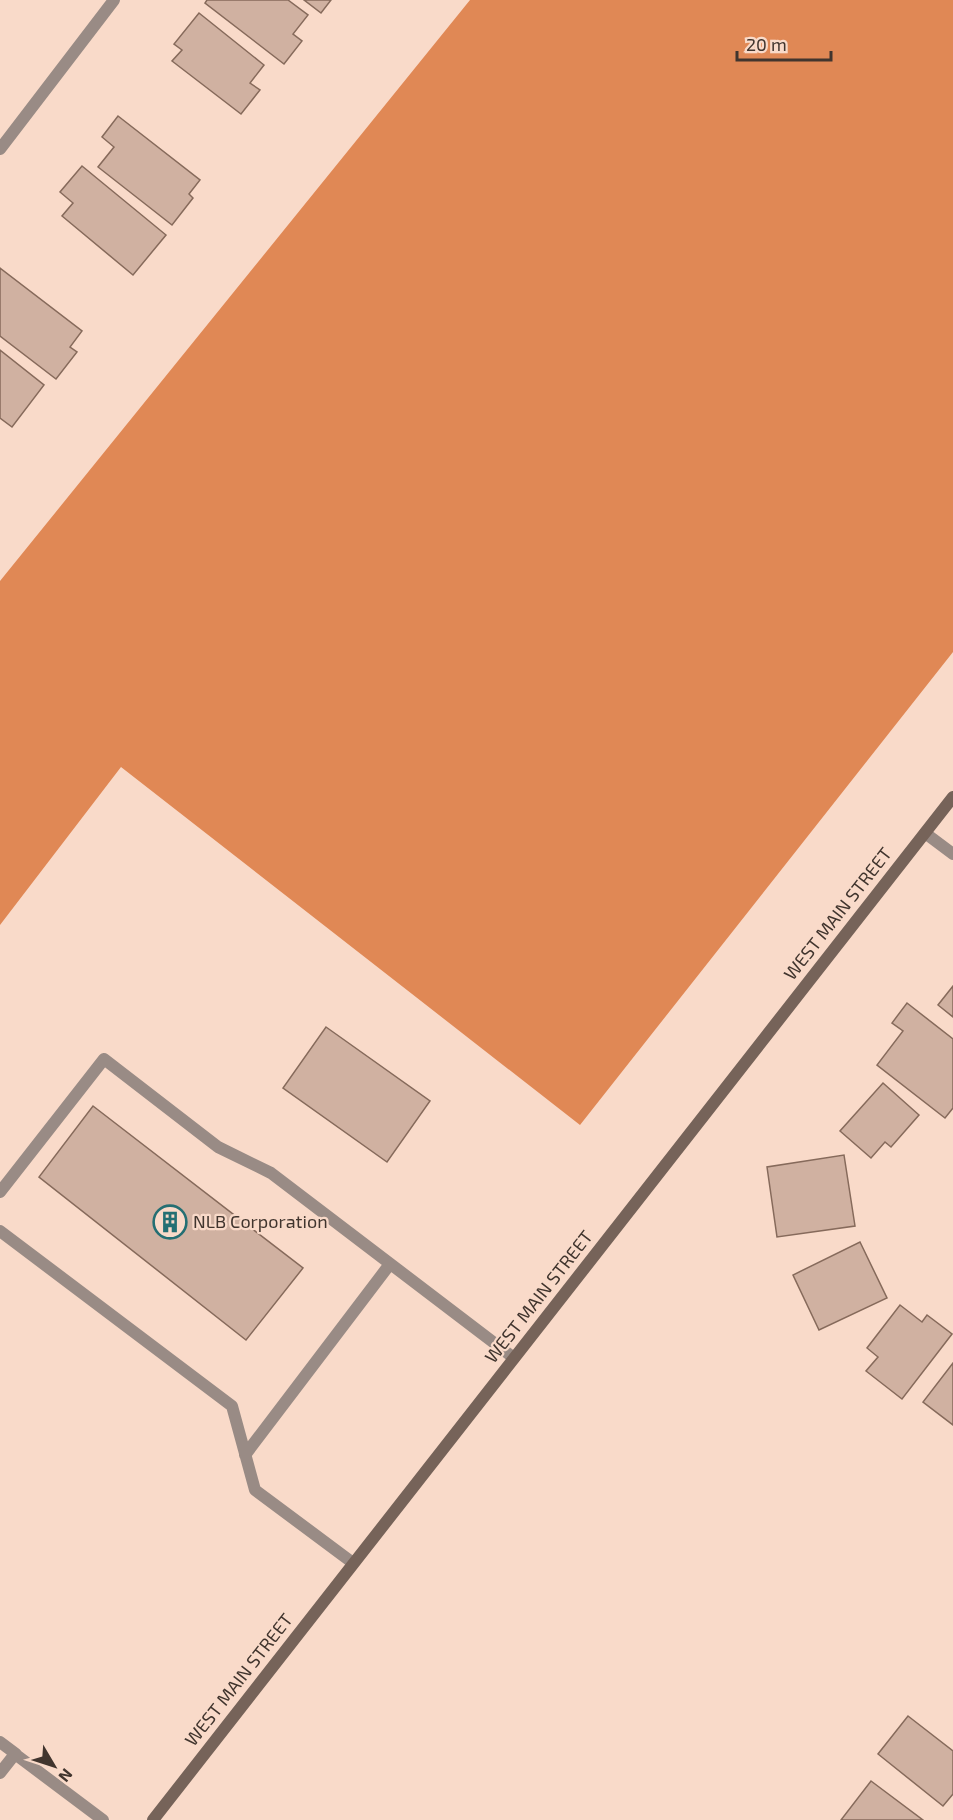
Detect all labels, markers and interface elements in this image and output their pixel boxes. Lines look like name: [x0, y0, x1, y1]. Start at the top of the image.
scale bar: [737, 24, 832, 62]
text: 20 m: [746, 33, 787, 55]
street label: WEST MAIN STREET: [779, 842, 896, 984]
building icon: NLB Corporation: [152, 1204, 188, 1240]
place label: NLB Corporation: [193, 1210, 328, 1232]
street label: WEST MAIN STREET: [480, 1225, 597, 1367]
street label: WEST MAIN STREET: [180, 1608, 297, 1750]
north arrow: [24, 1736, 84, 1796]
text: N: [55, 1765, 77, 1786]

